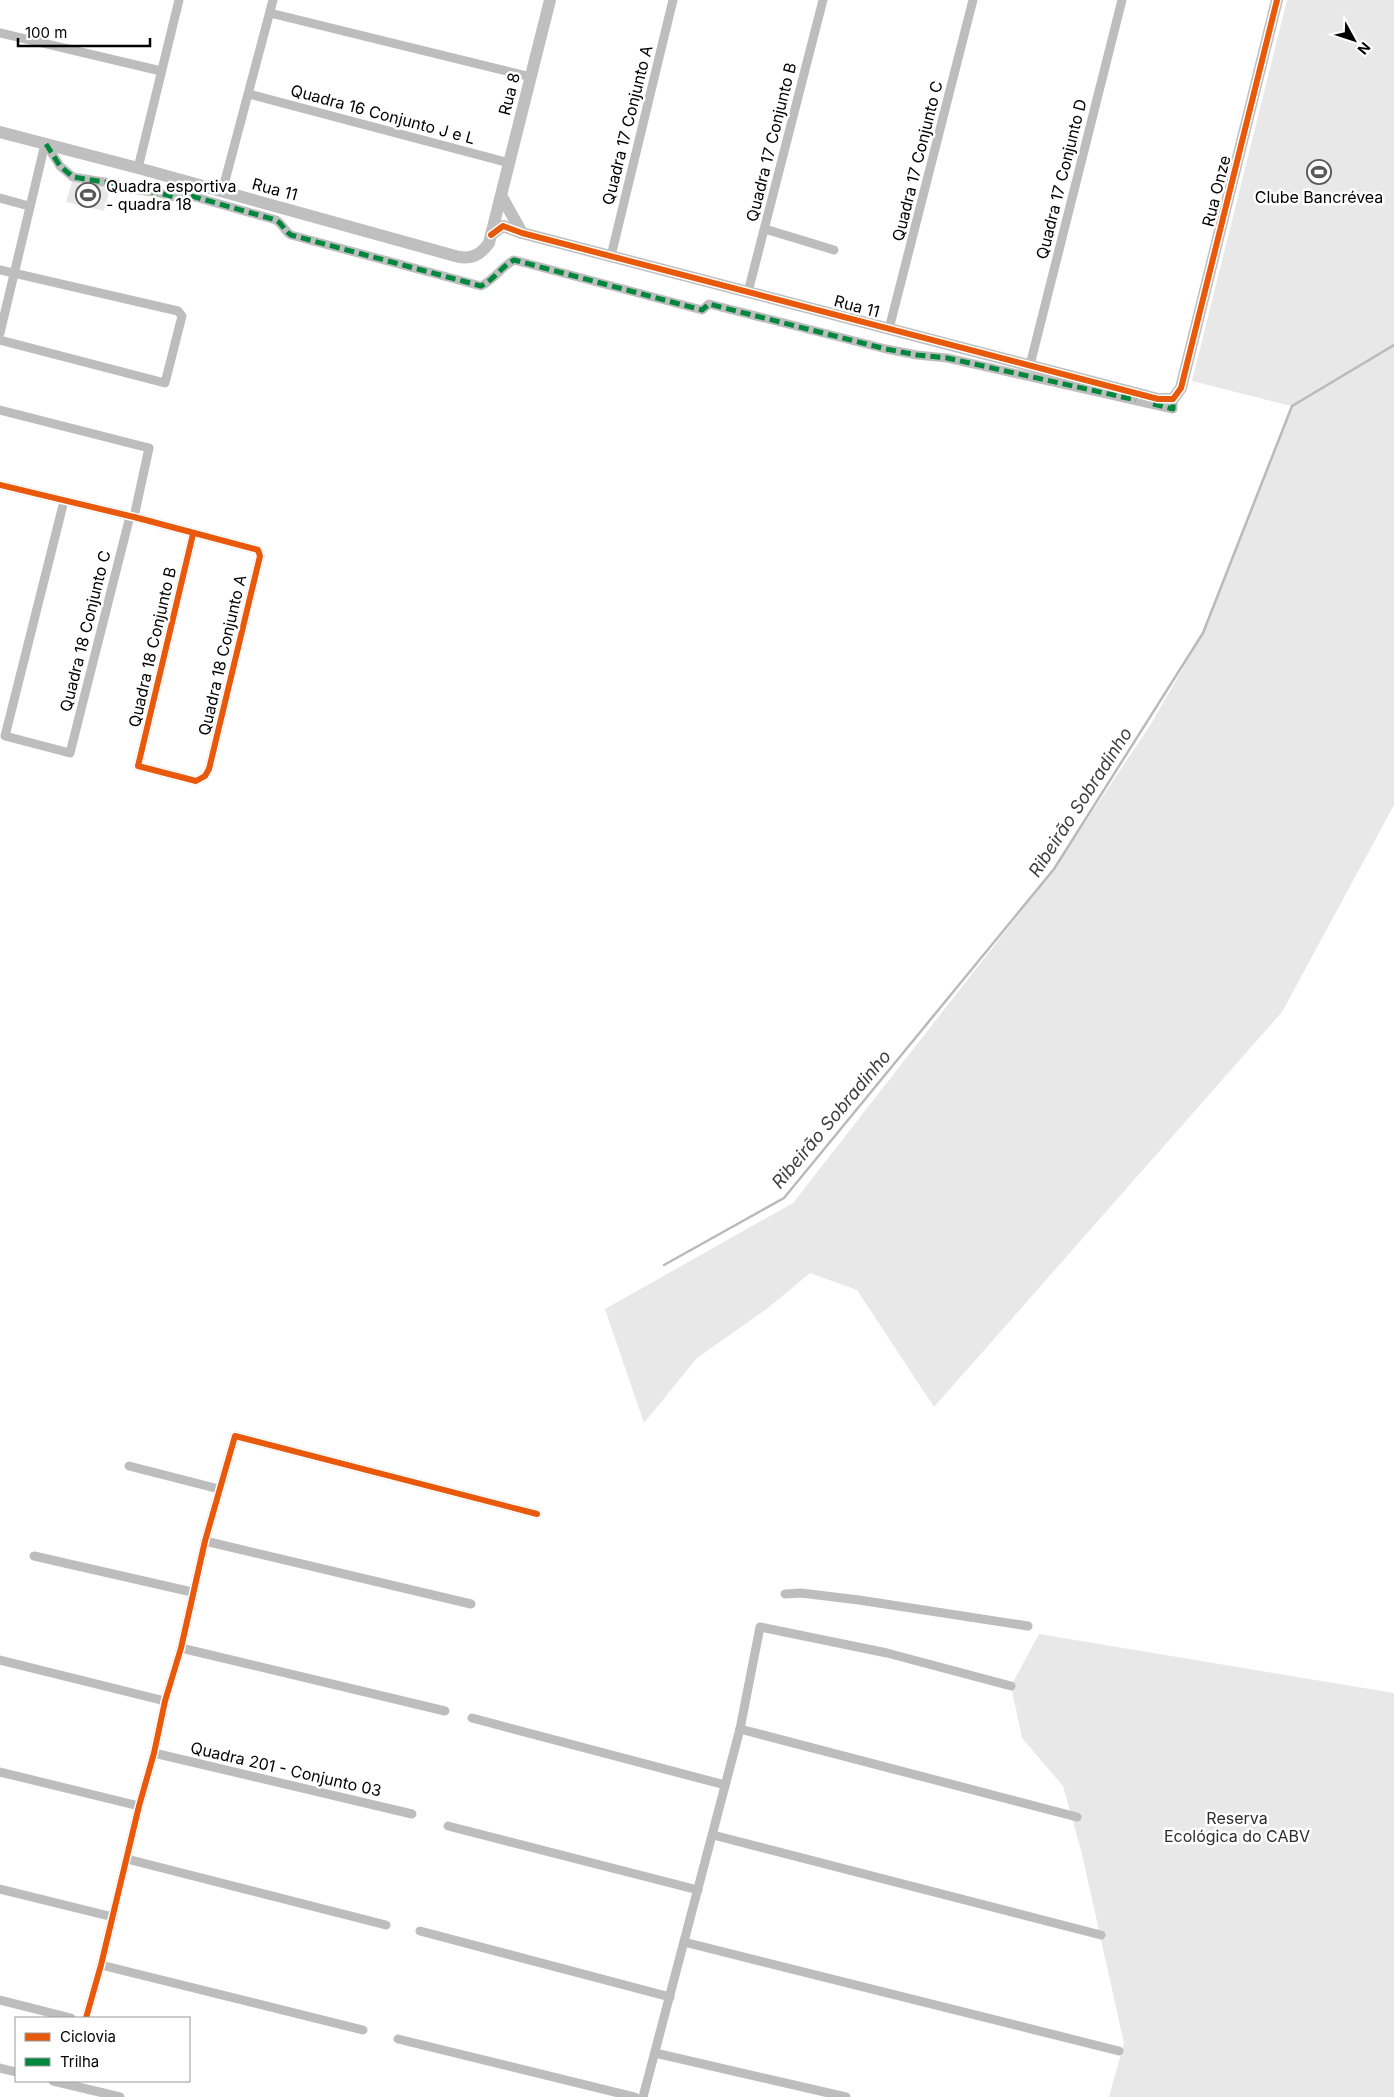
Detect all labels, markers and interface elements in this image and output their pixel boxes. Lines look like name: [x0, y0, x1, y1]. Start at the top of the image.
scale bar: [18, 15, 150, 47]
north arrow: [1329, 15, 1379, 65]
text: 100 m: [25, 23, 67, 42]
text: N: [1354, 39, 1374, 58]
street label: Quadra 17 Conjunto A: [597, 43, 657, 207]
street label: Quadra 17 Conjunto B: [742, 60, 800, 224]
street label: Rua 8: [494, 71, 524, 117]
street label: Quadra 17 Conjunto C: [887, 79, 947, 243]
street label: Quadra 16 Conjunto J e L: [289, 80, 477, 148]
street label: Quadra 17 Conjunto D: [1031, 97, 1091, 261]
street label: Rua Onze: [1197, 153, 1235, 229]
sports icon: Clube Bancrévea: [1306, 159, 1332, 185]
street label: Rua 11: [250, 173, 300, 205]
place label: Quadra esportiva - quadra 18: [106, 176, 236, 214]
sports icon: Quadra esportiva - quadra 18: [75, 182, 101, 208]
place label: Clube Bancrévea: [1255, 187, 1383, 207]
street label: Rua 11: [832, 290, 882, 322]
street label: Quadra 18 Conjunto C: [55, 548, 115, 714]
street label: Quadra 18 Conjunto B: [124, 565, 180, 729]
street label: Quadra 18 Conjunto A: [194, 573, 250, 737]
water label: Ribeirão Sobradinho: [1024, 723, 1136, 881]
water label: Ribeirão Sobradinho: [767, 1046, 895, 1192]
street label: Quadra 201 - Conjunto 03: [189, 1737, 383, 1801]
park label: Reserva Ecológica do CABV: [1164, 1808, 1310, 1846]
legend: [15, 2017, 190, 2082]
text: Ciclovia: [60, 2027, 116, 2046]
text: Trilha: [60, 2052, 99, 2071]

